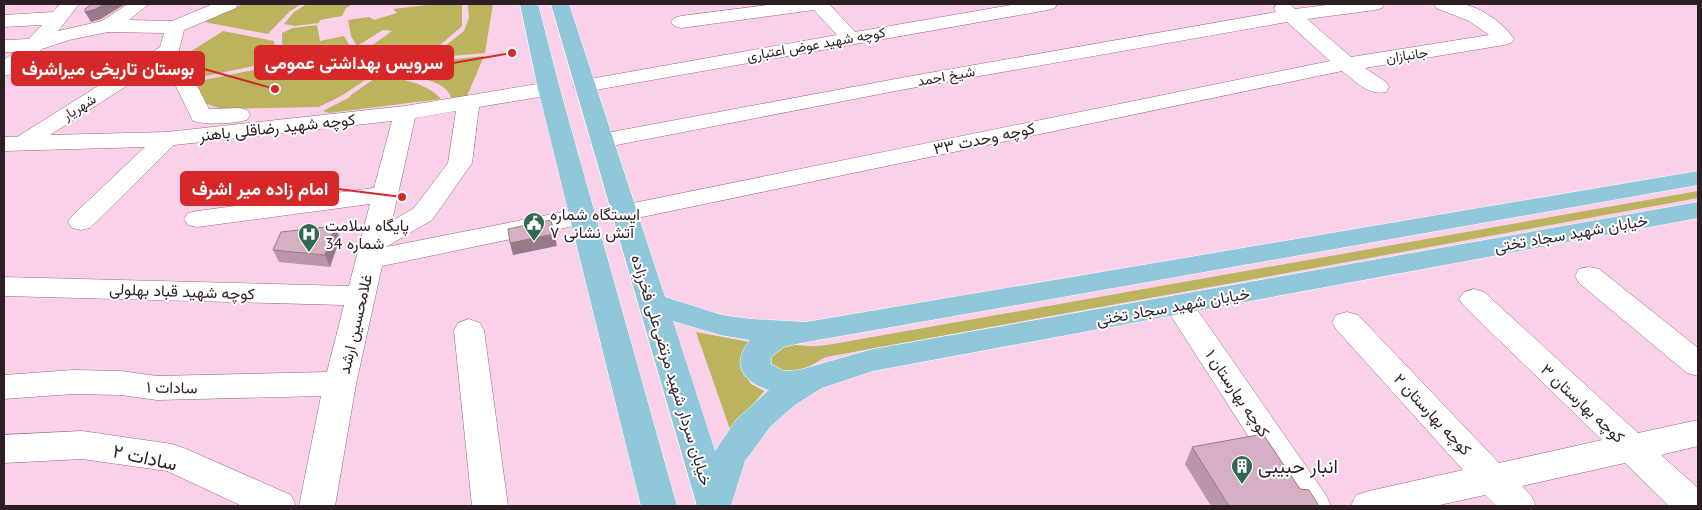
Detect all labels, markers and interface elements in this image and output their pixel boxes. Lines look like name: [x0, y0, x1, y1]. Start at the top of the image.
street label: کوچه شهید عوض اعتباری: [745, 23, 887, 66]
street label: جانبازان: [1385, 43, 1429, 67]
callout: سرویس بهداشتی عمومی: [255, 46, 453, 79]
text: سرویس بهداشتی عمومی: [265, 51, 443, 74]
callout: بوستان تاریخی میراشرف: [12, 52, 204, 85]
text: بوستان تاریخی میراشرف: [22, 57, 194, 80]
street label: شیخ احمد: [916, 62, 977, 92]
street label: شهریار: [58, 90, 99, 125]
street label: کوچه شهید رضاقلی باهنر: [197, 109, 356, 147]
street label: کوچه وحدت ۳۳: [931, 117, 1037, 160]
callout: امام زاده میر اشرف: [181, 172, 338, 205]
text: امام زاده میر اشرف: [192, 177, 328, 201]
place label: ایستگاه شماره ۷ آتش نشانی: [550, 204, 640, 243]
street label: خیابان شهید سجاد تختی: [1493, 210, 1650, 257]
public building icon: ایستگاه شماره ۷ آتش نشانی: [522, 211, 546, 242]
place label: پایگاه سلامت شماره 34: [325, 215, 409, 254]
hospital icon: پایگاه سلامت شماره 34: [297, 222, 321, 253]
street label: خیابان سردار شهید مرتضی‌علی فخرزاده: [626, 252, 717, 489]
street label: غلامحسین ارشد: [334, 272, 377, 376]
street label: کوچه شهید قباد بهلولی: [109, 278, 255, 306]
street label: خیابان شهید سجاد تختی: [1095, 283, 1252, 330]
street label: کوچه بهارستان ۱: [1200, 345, 1275, 442]
street label: کوچه بهارستان ۳: [1536, 359, 1629, 448]
street label: کوچه بهارستان ۲: [1388, 369, 1476, 461]
street label: سادات ۱: [146, 377, 198, 397]
street label: سادات ۲: [111, 438, 179, 476]
building icon: انبار حبیبی: [1230, 454, 1254, 485]
place label: انبار حبیبی: [1258, 454, 1338, 478]

